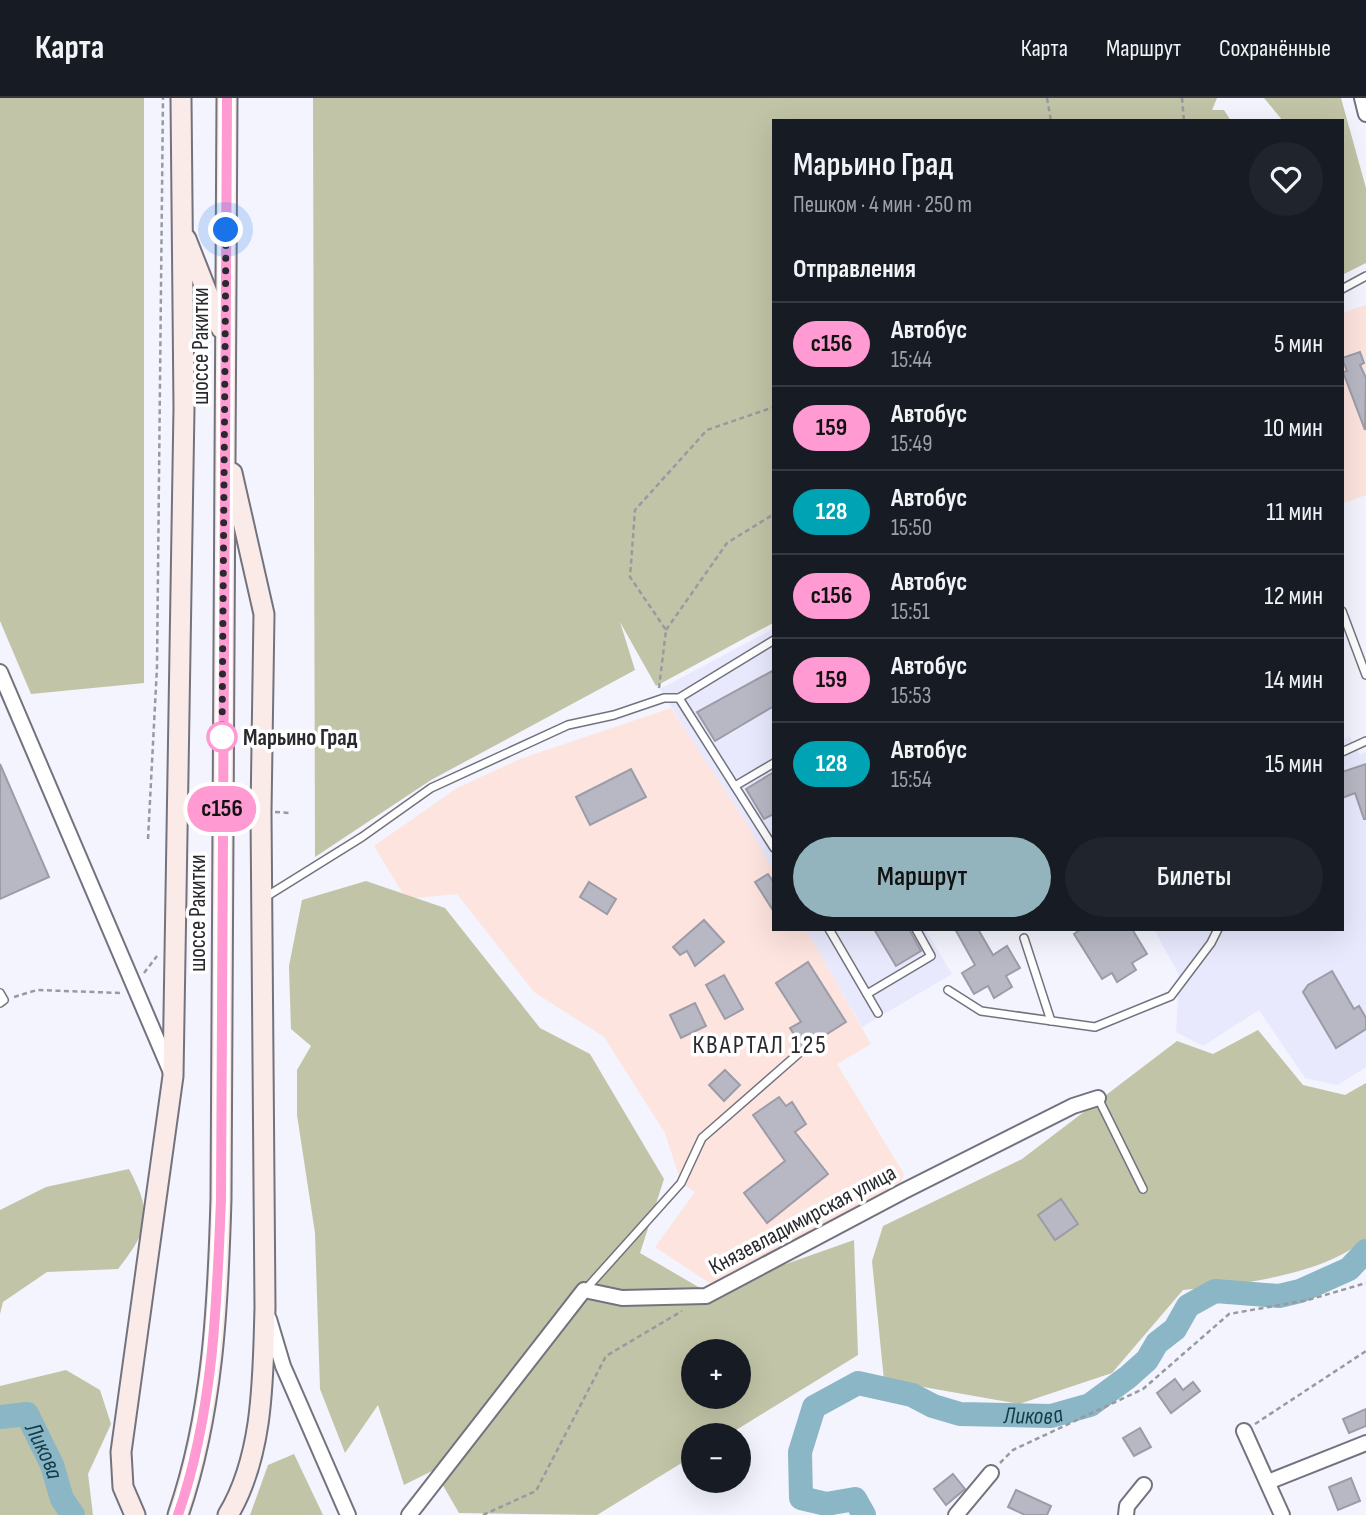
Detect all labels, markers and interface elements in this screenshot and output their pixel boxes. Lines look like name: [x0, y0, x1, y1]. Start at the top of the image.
text: Карта: [35, 28, 104, 68]
text: Карта: [1021, 34, 1068, 63]
text: Маршрут: [1106, 34, 1181, 63]
text: Сохранённые: [1219, 34, 1331, 63]
button: heart: [1249, 142, 1323, 216]
text: Марьино Град: [793, 145, 953, 185]
text: Пешком · 4 мин · 250 m: [793, 191, 972, 219]
your location: [208, 212, 243, 247]
text: Отправления: [793, 254, 916, 285]
street label: шоссе Ракитки: [187, 287, 215, 405]
text: Автобус: [891, 315, 967, 346]
text: с156: [811, 329, 852, 358]
text: 5 мин: [1274, 329, 1323, 360]
text: 15:44: [891, 346, 932, 374]
text: Автобус: [891, 399, 967, 430]
text: 159: [816, 413, 847, 442]
text: 10 мин: [1264, 413, 1323, 444]
text: 15:49: [891, 430, 932, 458]
text: Автобус: [891, 483, 967, 514]
text: 128: [816, 497, 847, 526]
text: 11 мин: [1266, 497, 1323, 528]
text: 15:50: [891, 514, 932, 542]
text: Автобус: [891, 567, 967, 598]
text: с156: [811, 581, 852, 610]
text: 12 мин: [1264, 581, 1323, 612]
text: 15:51: [891, 598, 930, 626]
text: Автобус: [891, 651, 967, 682]
text: 159: [816, 665, 847, 694]
text: 14 мин: [1264, 665, 1323, 696]
text: 15:53: [891, 682, 931, 710]
marker: Марьино Град: [207, 722, 237, 752]
place label: Марьино Град: [243, 724, 358, 752]
text: Автобус: [891, 735, 967, 766]
text: 128: [816, 749, 847, 778]
text: 15 мин: [1265, 749, 1323, 780]
text: 15:54: [891, 766, 932, 794]
line badge: с156: [173, 786, 271, 832]
text: с156: [201, 794, 243, 823]
button: Маршрут: [793, 837, 1051, 917]
button: Билеты: [1065, 837, 1323, 917]
street label: шоссе Ракитки: [184, 854, 212, 972]
district label: КВАРТАЛ 125: [692, 1030, 828, 1061]
street label: Князевладимирская улица: [704, 1159, 901, 1281]
map controls: [681, 1339, 751, 1493]
button: +: [681, 1339, 751, 1409]
water label: Ликова: [1002, 1399, 1066, 1431]
water label: Ликова: [18, 1417, 69, 1482]
button: −: [681, 1423, 751, 1493]

